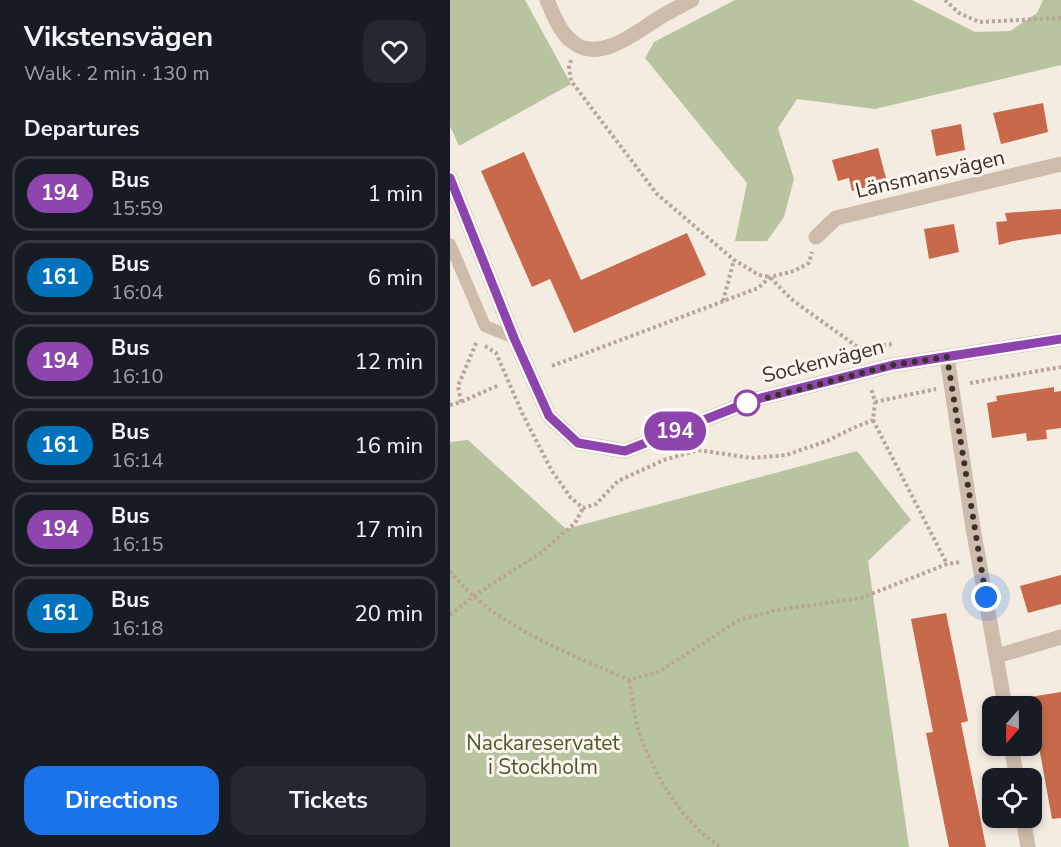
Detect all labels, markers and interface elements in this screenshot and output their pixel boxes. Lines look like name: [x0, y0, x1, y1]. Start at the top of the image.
text: Vikstensvägen: [24, 18, 213, 56]
button: heart: [363, 20, 426, 83]
text: Walk · 2 min · 130 m: [24, 60, 210, 87]
text: Departures: [24, 114, 139, 144]
street label: Länsmansvägen: [852, 143, 1008, 205]
text: Bus: [111, 165, 150, 195]
text: 194: [41, 179, 79, 207]
text: 1 min: [368, 179, 423, 209]
text: 15:59: [111, 195, 164, 222]
text: Bus: [111, 249, 150, 279]
text: 161: [41, 263, 79, 291]
text: 6 min: [368, 263, 423, 293]
text: 16:04: [111, 279, 164, 306]
street label: Sockenvägen: [759, 332, 887, 390]
text: Bus: [111, 333, 150, 363]
text: 194: [41, 347, 79, 375]
text: 12 min: [355, 347, 423, 377]
text: 16:10: [111, 363, 164, 390]
unlabelled marker: [734, 390, 760, 416]
line badge: 194: [640, 412, 710, 450]
text: Bus: [111, 417, 150, 447]
text: 194: [656, 417, 694, 445]
text: 161: [41, 431, 79, 459]
text: 16 min: [355, 431, 423, 461]
text: 16:14: [111, 447, 164, 474]
text: Bus: [111, 501, 150, 531]
text: 194: [41, 515, 79, 543]
text: 17 min: [355, 515, 423, 545]
text: 16:15: [111, 531, 164, 558]
your location: [971, 582, 1001, 612]
text: Bus: [111, 585, 150, 615]
text: 161: [41, 599, 79, 627]
text: 20 min: [355, 599, 423, 629]
text: 16:18: [111, 615, 164, 642]
north arrow: [982, 696, 1042, 756]
map controls: [982, 696, 1042, 828]
park label: Nackareservatet i Stockholm: [466, 729, 620, 781]
button: Directions: [24, 766, 219, 835]
button: Tickets: [231, 766, 426, 835]
button: locate: [982, 768, 1042, 828]

